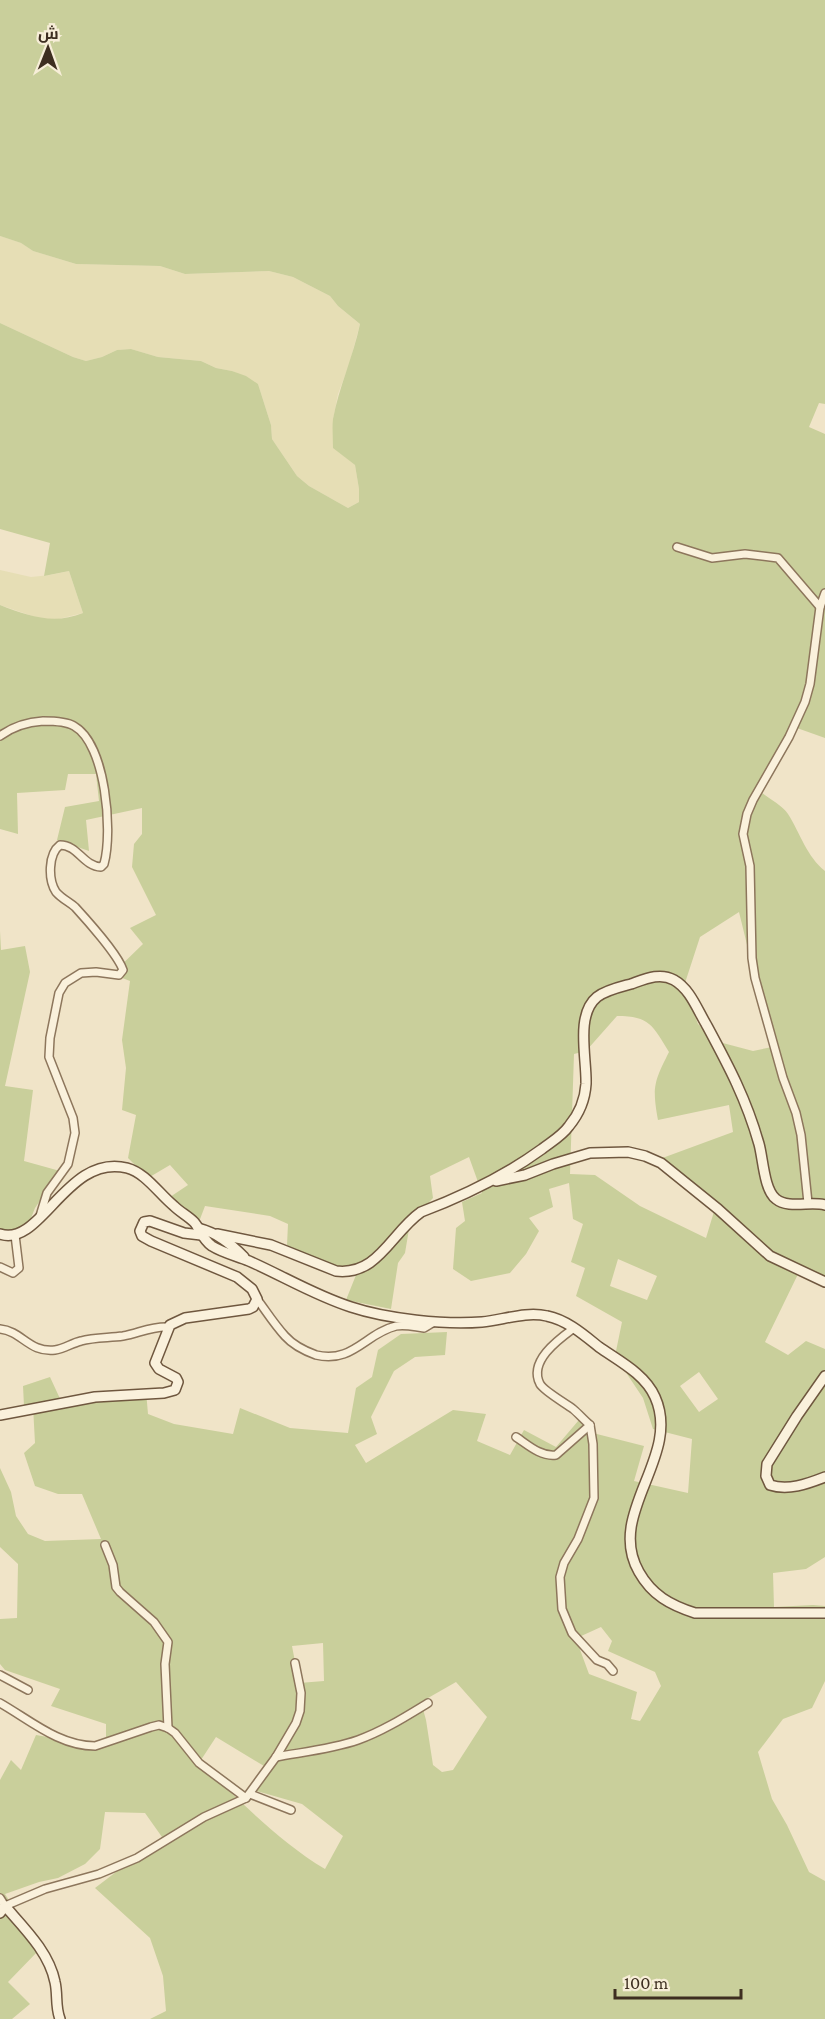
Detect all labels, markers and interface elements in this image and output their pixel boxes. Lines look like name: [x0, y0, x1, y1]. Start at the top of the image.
north arrow: [18, 18, 78, 78]
text: ش: [38, 25, 59, 43]
scale bar: [615, 1962, 741, 2000]
text: 100 m: [624, 1973, 669, 1993]

